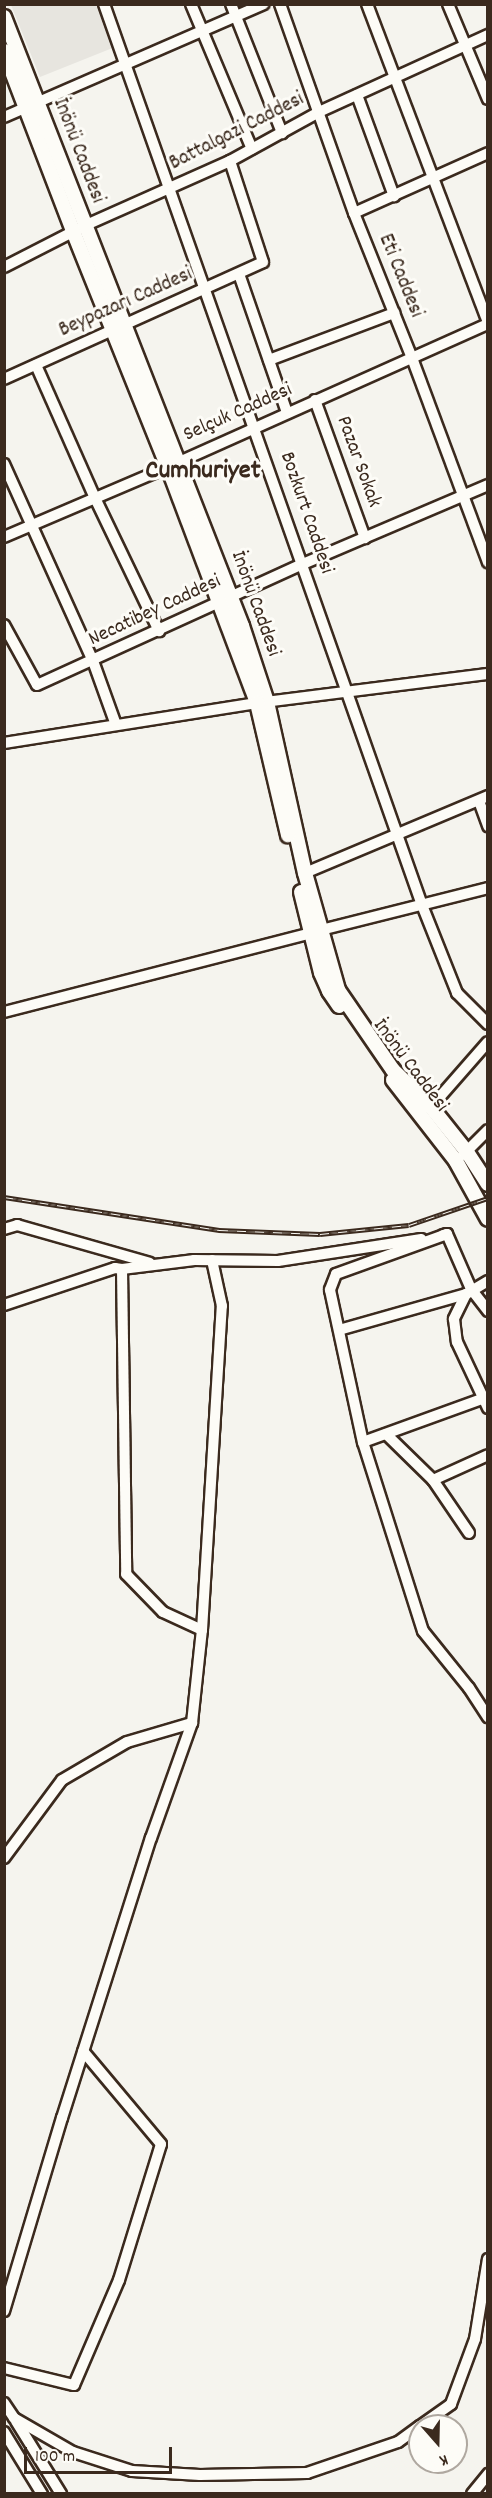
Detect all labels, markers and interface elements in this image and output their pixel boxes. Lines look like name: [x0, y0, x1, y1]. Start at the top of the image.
street label: Battalgazi Caddesi: [165, 87, 309, 177]
street label: İnönü Caddesi: [46, 95, 110, 207]
street label: Eti Caddesi: [372, 231, 428, 321]
street label: Beypazarı Caddesi: [55, 262, 197, 344]
street label: Selçuk Caddesi: [180, 378, 296, 448]
street label: Pazar Sokak: [330, 413, 386, 511]
street label: Bozkurt Caddesi: [273, 449, 339, 577]
district label: Cumhuriyet: [145, 456, 261, 488]
street label: İnönü Caddesi: [224, 548, 286, 660]
street label: Necatibey Caddesi: [85, 569, 225, 653]
street label: İnönü Caddesi: [367, 1014, 453, 1118]
north arrow: [408, 2414, 468, 2474]
scale bar: [27, 2435, 176, 2473]
text: 100 m: [35, 2445, 75, 2470]
text: K: [436, 2447, 451, 2472]

